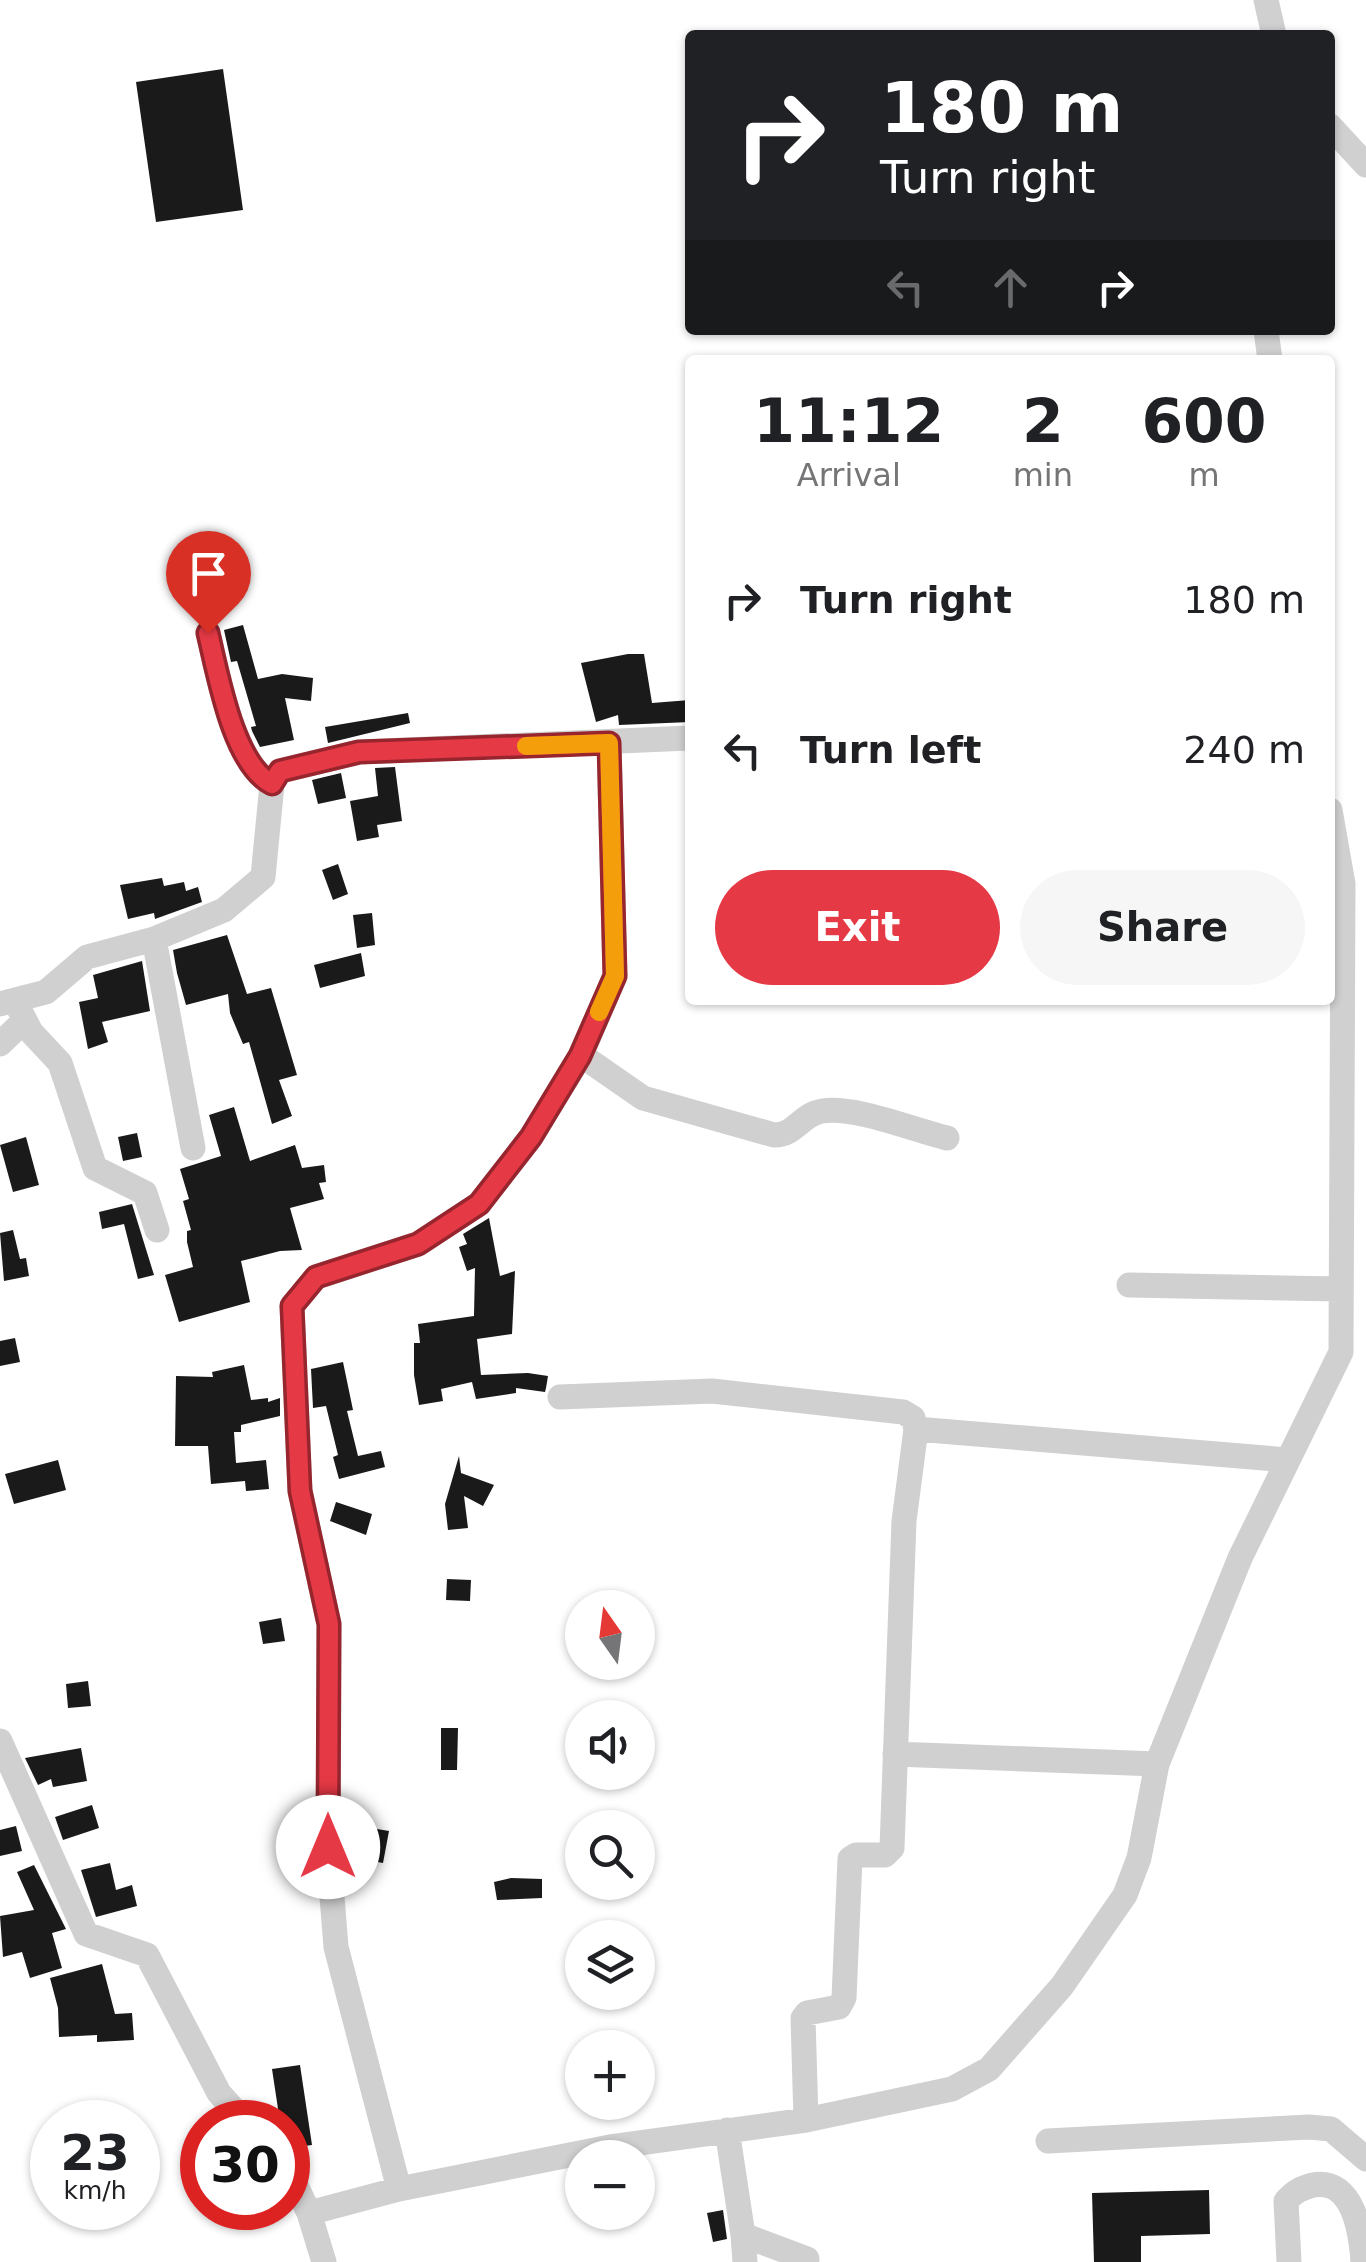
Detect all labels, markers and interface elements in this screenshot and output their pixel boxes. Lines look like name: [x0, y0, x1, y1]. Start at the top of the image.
text: 180 m: [880, 67, 1123, 149]
icon: right: [715, 70, 845, 200]
text: Turn right: [880, 151, 1095, 204]
icon: left: [878, 260, 933, 315]
icon: ahead: [983, 260, 1038, 315]
icon: right: [1088, 260, 1143, 315]
text: 11:12: [753, 386, 944, 456]
text: 2: [1022, 386, 1064, 456]
text: 600: [1141, 386, 1267, 456]
text: Arrival: [797, 456, 901, 494]
text: min: [1013, 456, 1073, 494]
text: m: [1188, 456, 1220, 494]
pin: [166, 531, 251, 634]
icon: arrive: [181, 546, 236, 601]
icon: right: [715, 573, 770, 628]
text: Turn right: [800, 578, 1012, 622]
text: 180 m: [1183, 578, 1305, 622]
icon: left: [715, 723, 770, 778]
text: Turn left: [800, 728, 981, 772]
text: 240 m: [1183, 728, 1305, 772]
button: Exit: [715, 870, 1000, 985]
button: Share: [1020, 870, 1305, 985]
north arrow: [565, 1590, 655, 1680]
map controls: [565, 1590, 655, 2230]
button: sound: [565, 1700, 655, 1790]
position arrow: [276, 1795, 380, 1899]
button: search: [565, 1810, 655, 1900]
button: layers: [565, 1920, 655, 2010]
button: +: [565, 2030, 655, 2120]
speed limit sign: 30: [180, 2100, 310, 2230]
text: 23: [60, 2124, 130, 2182]
button: −: [565, 2140, 655, 2230]
text: km/h: [63, 2176, 127, 2205]

